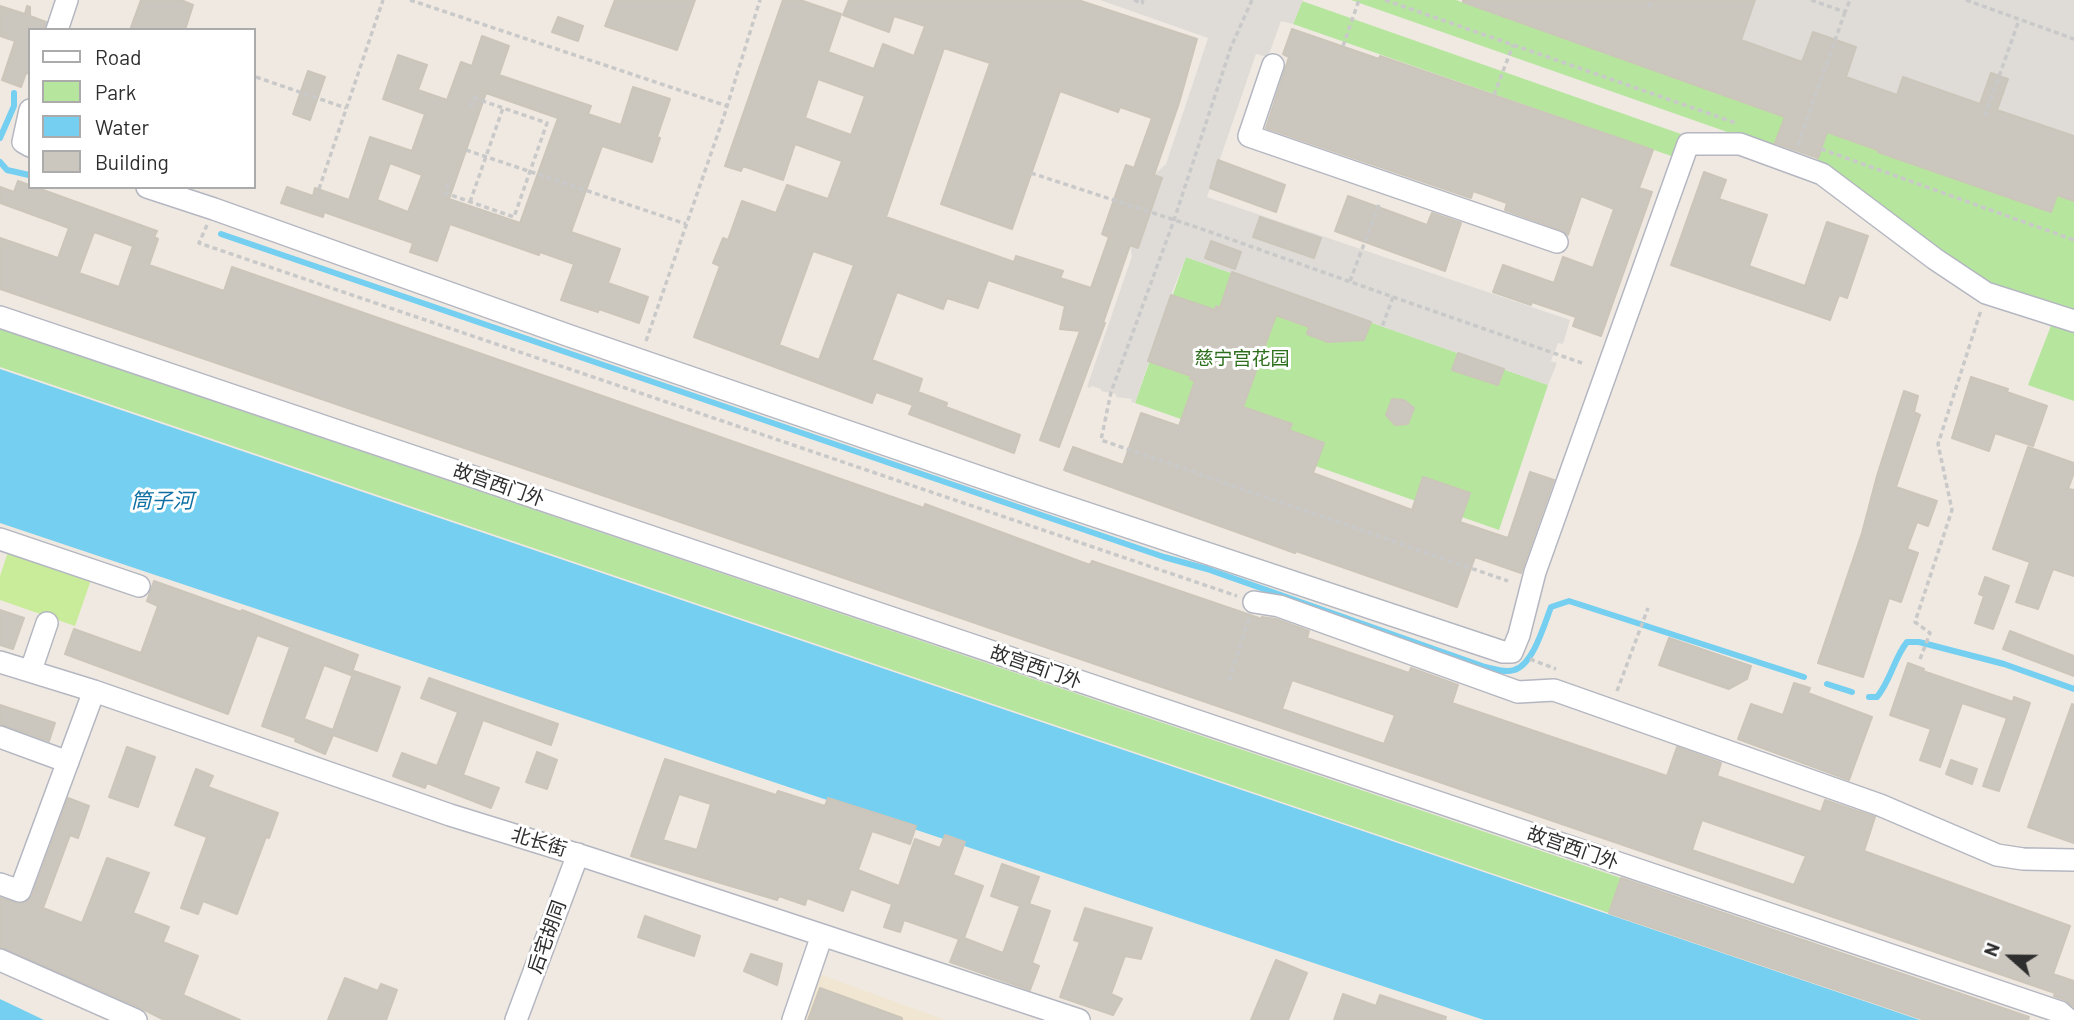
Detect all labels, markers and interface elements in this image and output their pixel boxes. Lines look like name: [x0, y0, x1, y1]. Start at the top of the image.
legend: [28, 28, 256, 189]
text: Road: [95, 44, 141, 69]
text: Park: [95, 79, 136, 104]
text: Water: [95, 114, 149, 139]
text: Building: [95, 149, 169, 174]
park label: 慈宁宫花园: [1195, 348, 1289, 370]
street label: 故宫西门外: [450, 459, 548, 511]
water label: 筒子河: [131, 488, 193, 514]
street label: 故宫西门外: [987, 641, 1085, 693]
street label: 故宫西门外: [1524, 822, 1622, 874]
street label: 北长街: [508, 823, 570, 861]
street label: 后宅胡同: [523, 897, 571, 977]
north arrow: [1976, 922, 2046, 992]
text: N: [1978, 939, 2004, 959]

